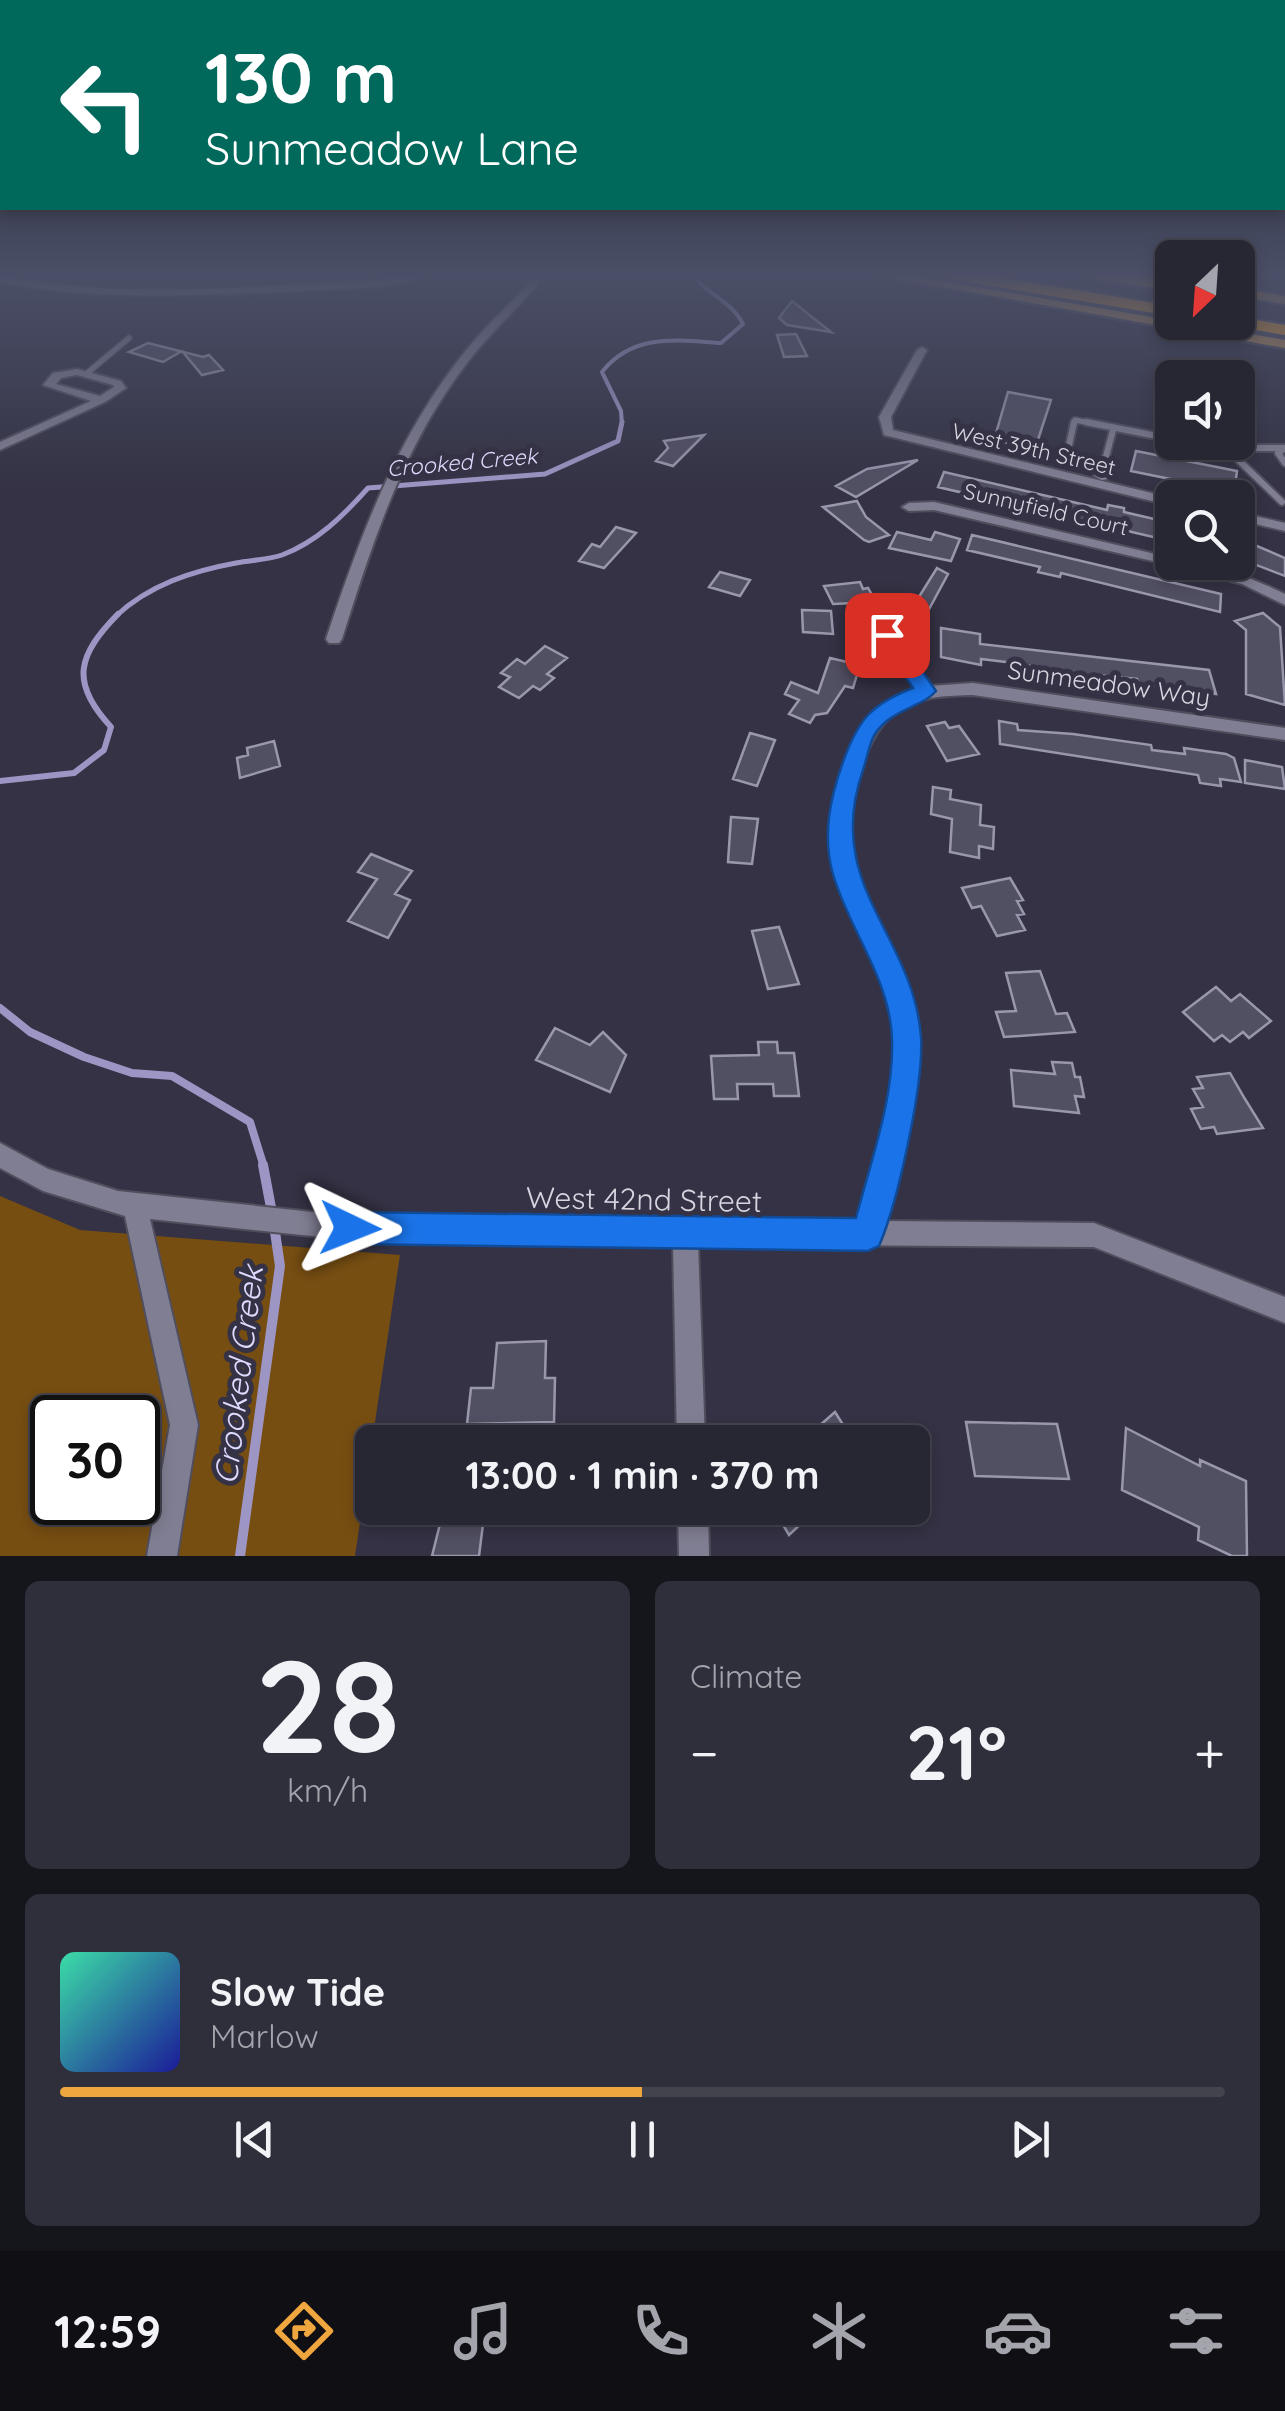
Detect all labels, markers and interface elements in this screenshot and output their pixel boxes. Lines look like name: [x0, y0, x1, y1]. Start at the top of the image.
text: 130 m: [205, 33, 397, 121]
icon: left: [40, 40, 170, 170]
text: Sunmeadow Lane: [205, 120, 579, 176]
north arrow: [1155, 240, 1255, 340]
map controls: [1155, 240, 1255, 580]
button: sound: [1155, 360, 1255, 460]
street label: West 39th Street: [949, 417, 1119, 481]
water label: Crooked Creek: [386, 441, 541, 483]
street label: Sunnyfield Court: [961, 476, 1131, 542]
button: search: [1155, 480, 1255, 580]
pin: [845, 593, 930, 678]
icon: arrive: [860, 608, 915, 663]
street label: Sunmeadow Way: [1006, 653, 1212, 713]
position arrow: [298, 1176, 402, 1280]
street label: West 42nd Street: [526, 1178, 762, 1220]
water label: Crooked Creek: [205, 1261, 272, 1486]
speed limit sign: 30: [30, 1395, 160, 1525]
text: 13:00 · 1 min · 370 m: [465, 1451, 820, 1499]
text: 28: [255, 1623, 400, 1786]
text: Climate: [690, 1656, 802, 1696]
text: 21°: [906, 1705, 1007, 1799]
text: −: [690, 1718, 719, 1787]
text: +: [1194, 1718, 1225, 1787]
text: km/h: [287, 1770, 368, 1810]
text: Slow Tide: [210, 1968, 385, 2016]
text: Marlow: [210, 2016, 319, 2056]
icon: previous: [227, 2112, 282, 2167]
icon: pause: [615, 2112, 670, 2167]
icon: next: [1003, 2112, 1058, 2167]
icon: directions: [269, 2296, 339, 2366]
icon: music: [448, 2296, 518, 2366]
icon: phone: [626, 2296, 696, 2366]
icon: climate: [804, 2296, 874, 2366]
icon: car: [983, 2296, 1053, 2366]
icon: filters: [1161, 2296, 1231, 2366]
text: 12:59: [54, 2303, 161, 2359]

